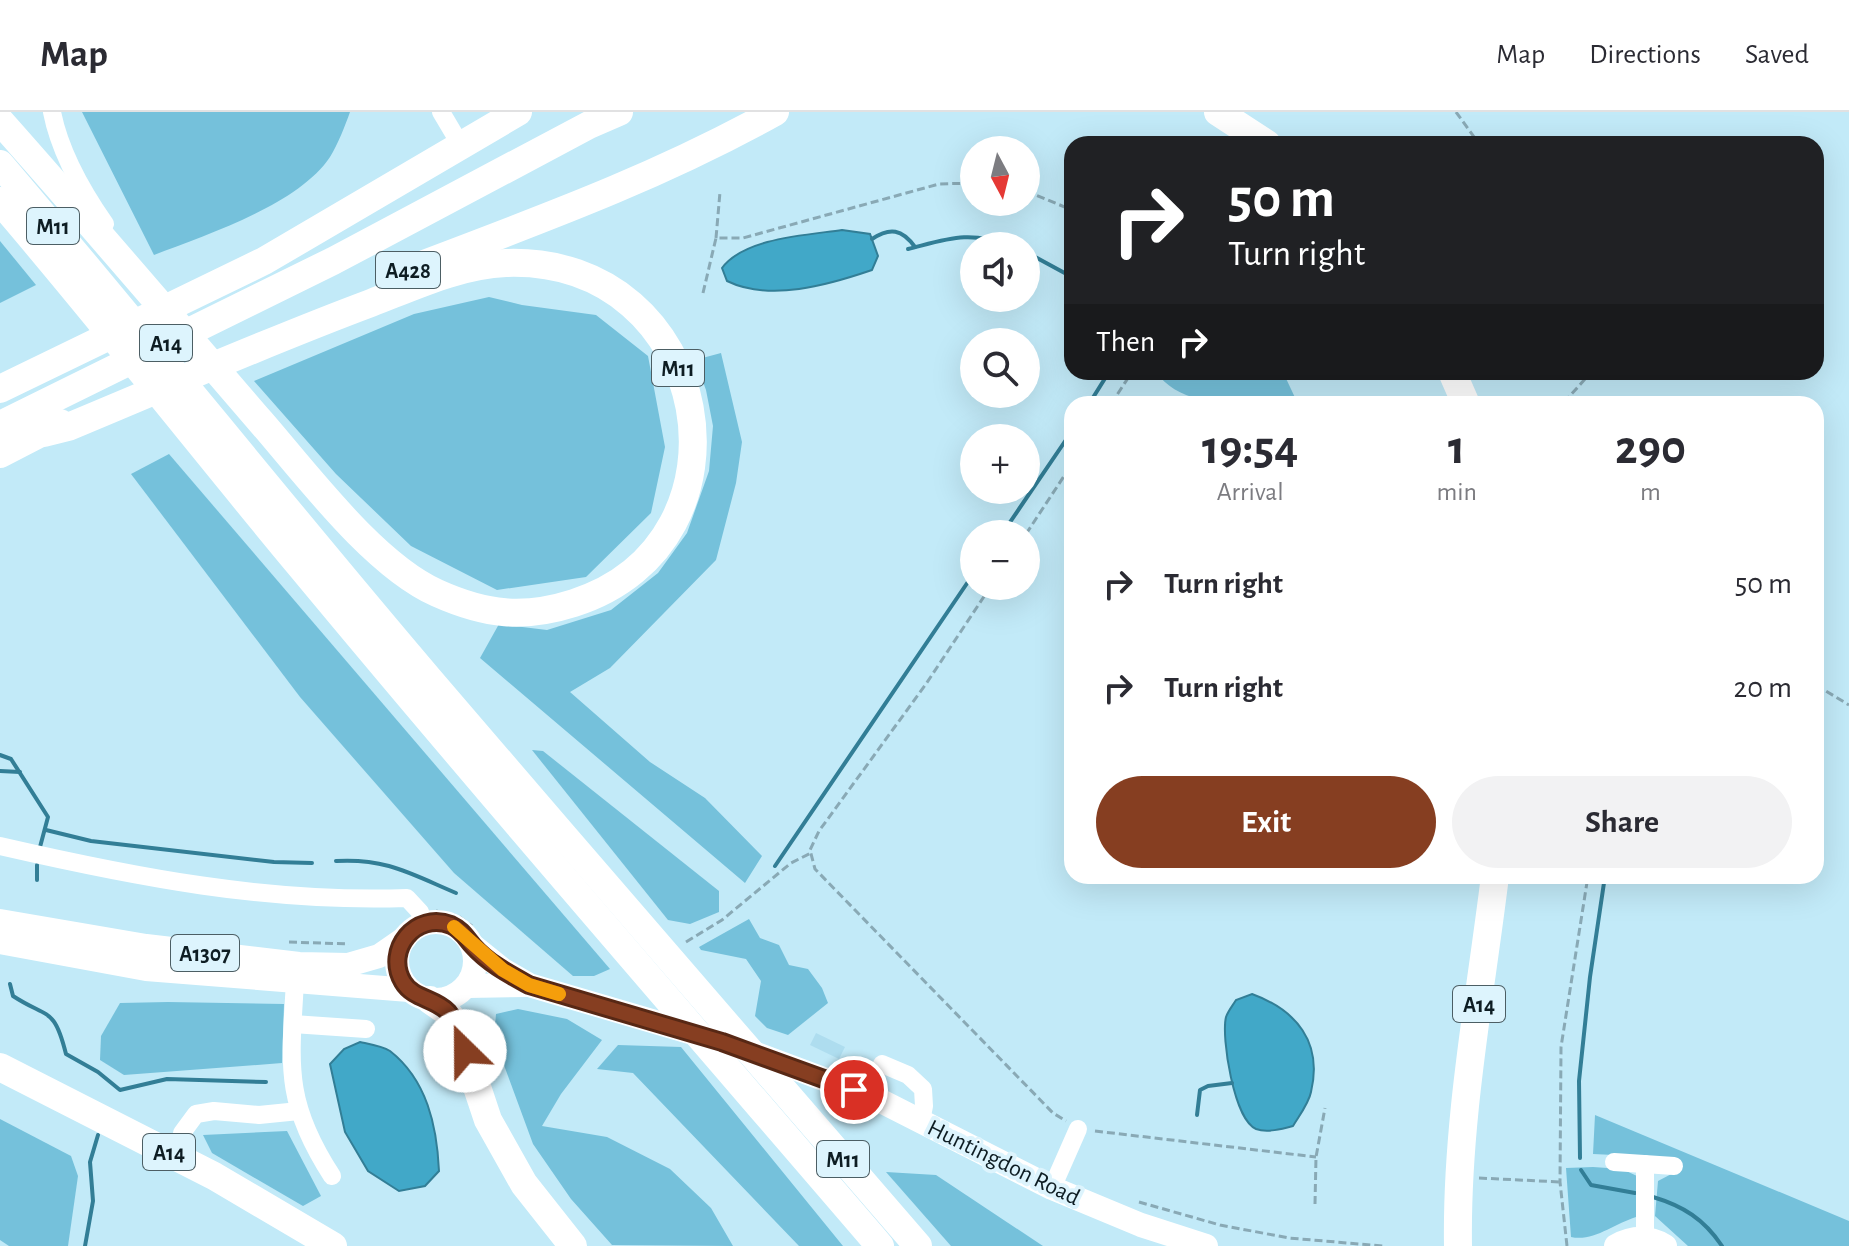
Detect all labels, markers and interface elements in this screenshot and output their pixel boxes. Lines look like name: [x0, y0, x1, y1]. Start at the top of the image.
text: Map: [40, 36, 108, 74]
text: Map: [1496, 41, 1545, 69]
text: Directions: [1589, 41, 1701, 69]
text: Saved: [1745, 41, 1809, 69]
north arrow: [960, 136, 1040, 216]
map controls: [960, 136, 1040, 600]
icon: right: [1096, 168, 1200, 272]
text: 50 m: [1228, 171, 1335, 227]
road number: M11: [27, 208, 79, 244]
button: sound: [960, 232, 1040, 312]
text: Turn right: [1228, 236, 1365, 272]
road number: A428: [376, 252, 440, 288]
icon: right: [1171, 320, 1215, 364]
road number: A14: [140, 325, 192, 361]
text: Then: [1096, 327, 1155, 357]
button: search: [960, 328, 1040, 408]
road number: M11: [652, 350, 704, 386]
button: +: [960, 424, 1040, 504]
text: 19:54: [1202, 425, 1298, 473]
text: 1: [1448, 425, 1465, 473]
text: 290: [1615, 425, 1686, 473]
text: Arrival: [1217, 479, 1284, 505]
text: min: [1437, 479, 1477, 505]
text: m: [1640, 479, 1661, 505]
button: −: [960, 520, 1040, 600]
icon: right: [1096, 562, 1140, 606]
text: Turn right: [1164, 569, 1283, 599]
text: 50 m: [1735, 569, 1792, 599]
icon: right: [1096, 666, 1140, 710]
text: Turn right: [1164, 673, 1283, 703]
text: 20 m: [1734, 673, 1792, 703]
button: Exit: [1096, 776, 1436, 868]
button: Share: [1452, 776, 1792, 868]
road number: A1307: [171, 935, 239, 971]
road number: A14: [1453, 986, 1505, 1022]
position arrow: [423, 1009, 507, 1093]
pin: [820, 1056, 888, 1124]
icon: arrive: [832, 1068, 876, 1112]
street label: Huntingdon Road: [924, 1116, 1083, 1210]
road number: A14: [143, 1134, 195, 1170]
road number: M11: [817, 1141, 869, 1177]

